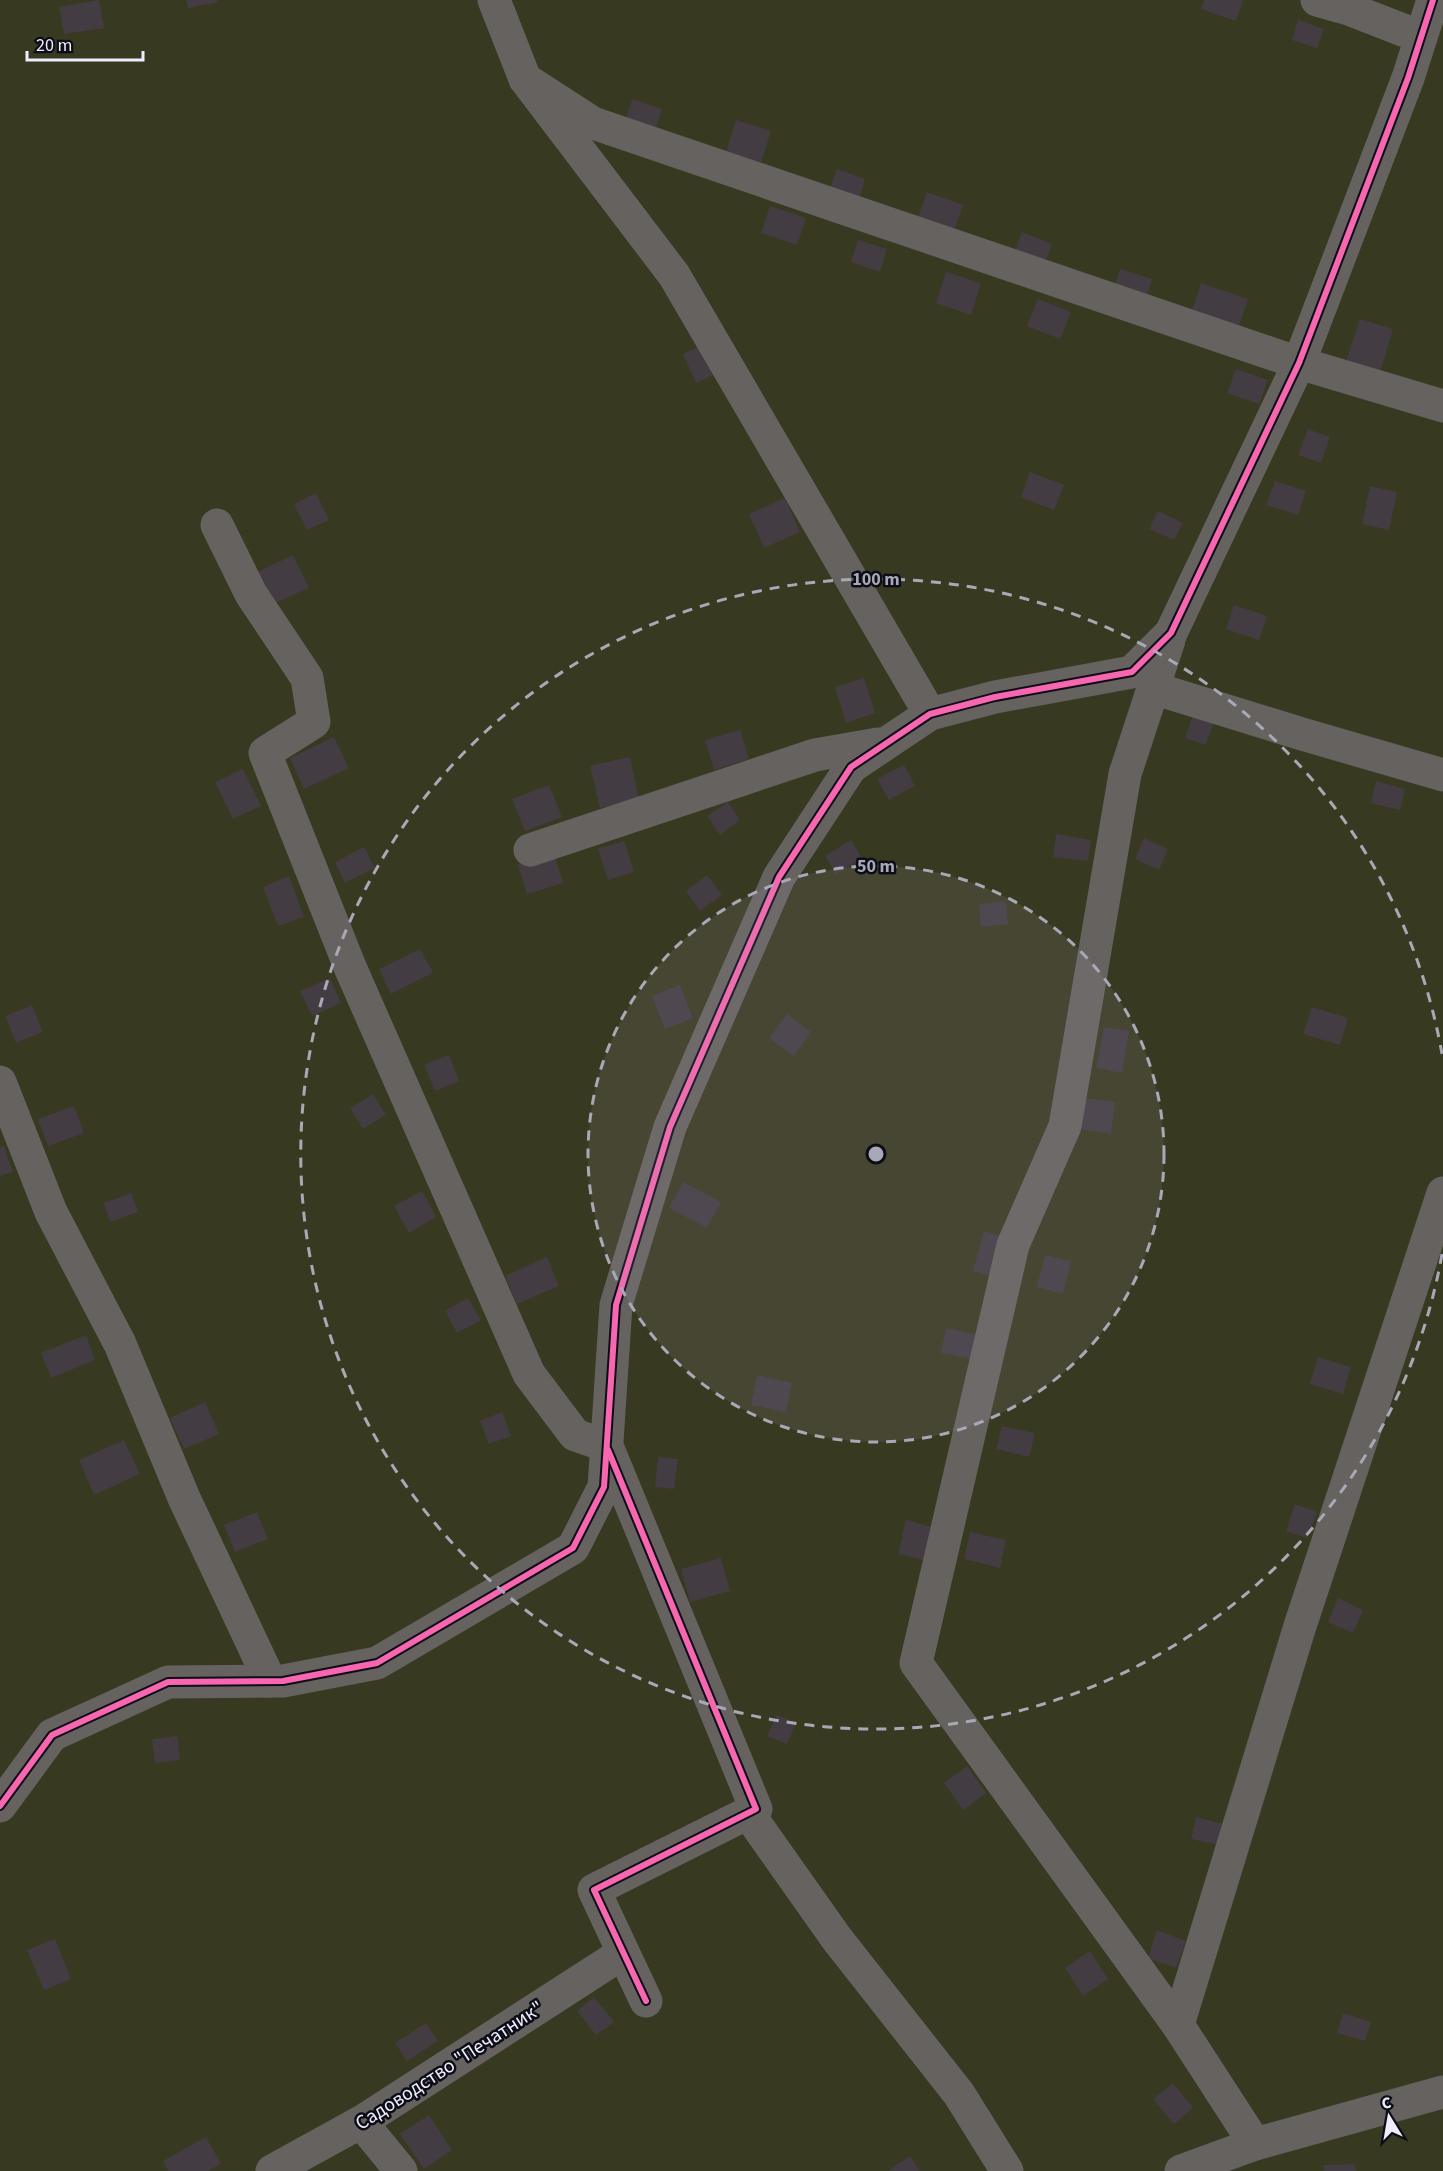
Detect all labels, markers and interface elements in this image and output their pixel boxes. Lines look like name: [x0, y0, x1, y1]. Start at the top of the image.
scale bar: [27, 24, 142, 62]
text: 20 m: [36, 33, 72, 58]
text: 100 m: [852, 567, 900, 592]
text: 50 m: [857, 854, 895, 879]
centre of rings: [866, 1144, 886, 1164]
street label: Садоводство "Печатник": [350, 1994, 549, 2137]
north arrow: [1359, 2087, 1419, 2147]
text: С: [1380, 2092, 1393, 2115]

